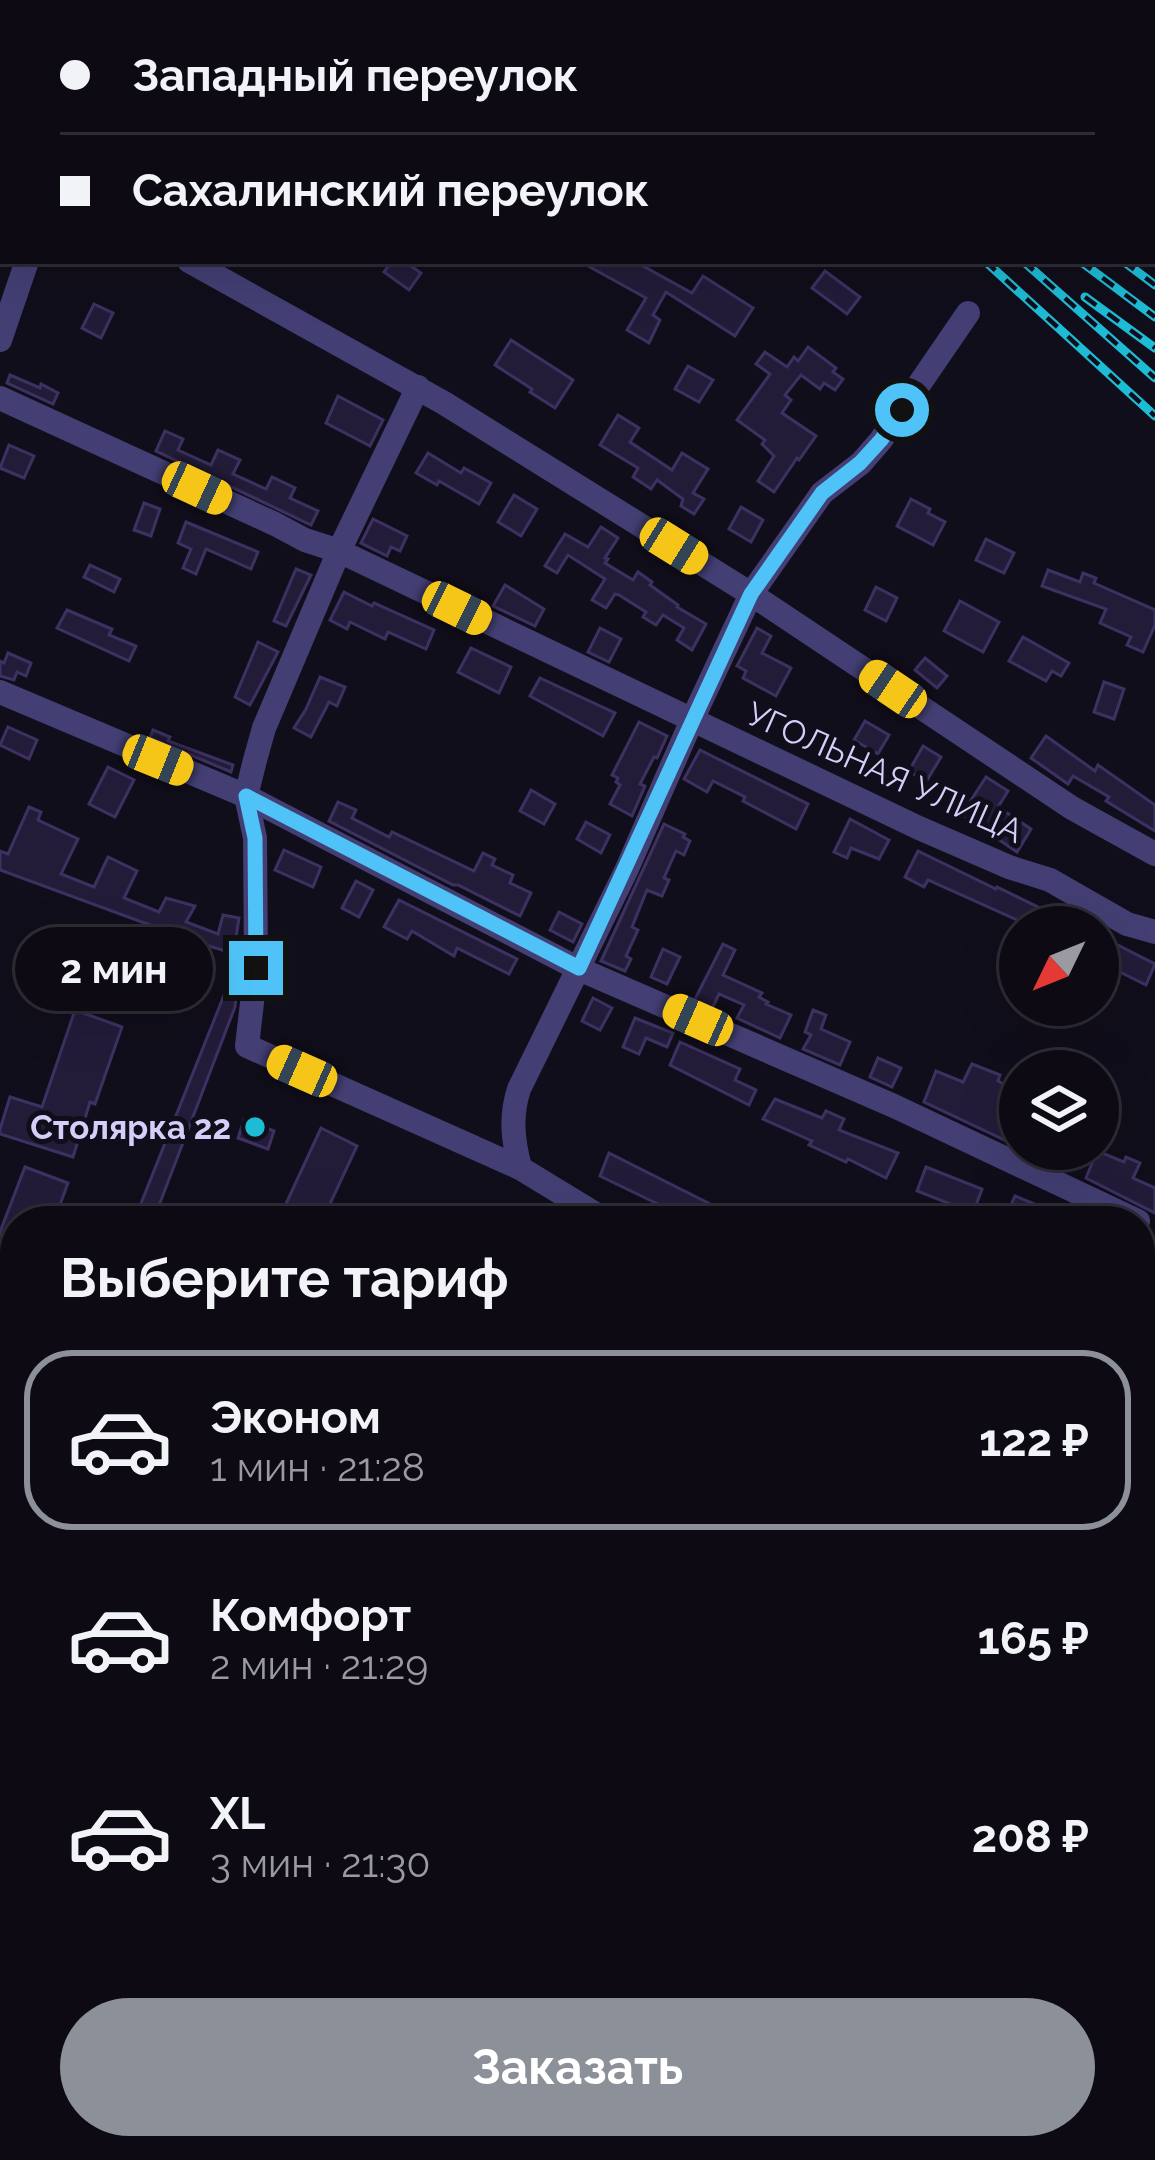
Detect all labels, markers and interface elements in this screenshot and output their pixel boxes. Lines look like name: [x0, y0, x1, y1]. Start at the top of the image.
text: Западный переулок: [132, 49, 578, 102]
text: Сахалинский переулок: [132, 164, 649, 217]
route start: [875, 383, 929, 437]
car: [157, 456, 237, 520]
car: [634, 512, 714, 580]
car: [417, 576, 497, 640]
car: [853, 654, 933, 724]
street label: УГОЛЬНАЯ УЛИЦА: [741, 694, 1029, 851]
car: [118, 730, 198, 790]
north arrow: [999, 906, 1119, 1026]
map controls: [999, 906, 1119, 1170]
callout: 2 мин: [16, 926, 214, 1010]
route end: [229, 941, 283, 995]
text: 2 мин: [60, 946, 168, 992]
car: [658, 989, 738, 1051]
car: [262, 1040, 342, 1102]
button: layers: [999, 1050, 1119, 1170]
place label: Столярка 22: [30, 1108, 231, 1147]
marker: Столярка 22: [242, 1114, 268, 1140]
text: Выберите тариф: [60, 1246, 508, 1310]
icon: car: [66, 1386, 174, 1494]
text: Эконом: [210, 1391, 381, 1444]
text: 122 ₽: [979, 1414, 1089, 1467]
text: 1 мин · 21:28: [210, 1444, 425, 1490]
icon: car: [66, 1584, 174, 1692]
text: Комфорт: [210, 1589, 411, 1642]
text: 165 ₽: [978, 1612, 1089, 1665]
text: 2 мин · 21:29: [210, 1642, 428, 1688]
icon: car: [66, 1782, 174, 1890]
text: XL: [210, 1787, 265, 1840]
text: 208 ₽: [972, 1810, 1089, 1863]
text: 3 мин · 21:30: [210, 1840, 430, 1886]
button: Заказать: [60, 1998, 1095, 2136]

